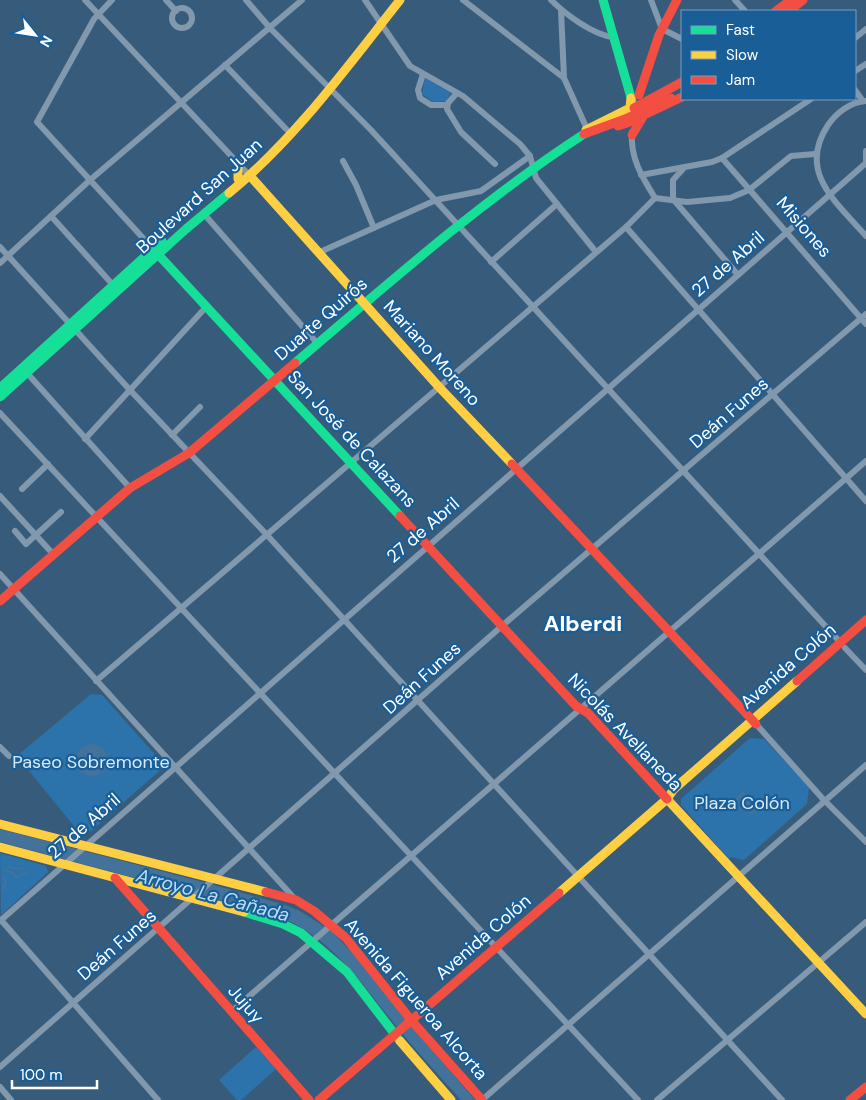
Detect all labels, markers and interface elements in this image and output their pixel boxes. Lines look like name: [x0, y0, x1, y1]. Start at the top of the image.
north arrow: [10, 10, 60, 60]
legend: [681, 10, 856, 100]
text: Fast: [726, 20, 755, 40]
text: N: [36, 33, 57, 50]
text: Slow: [726, 45, 759, 65]
text: Jam: [726, 70, 755, 90]
street label: Boulevard San Juan: [131, 133, 267, 259]
street label: Misiones: [771, 192, 837, 262]
street label: 27 de Abril: [687, 226, 769, 302]
street label: Duarte Quirós: [270, 272, 372, 366]
street label: Mariano Moreno: [378, 295, 486, 411]
street label: San José de Calazans: [282, 365, 422, 513]
street label: Deán Funes: [685, 372, 773, 454]
street label: 27 de Abril: [382, 492, 464, 568]
district label: Alberdi: [544, 609, 622, 638]
street label: Avenida Colón: [735, 618, 841, 714]
street label: Deán Funes: [378, 637, 466, 719]
street label: Nicolás Avellaneda: [562, 668, 688, 796]
park label: Paseo Sobremonte: [12, 750, 170, 774]
street label: 27 de Abril: [43, 788, 125, 864]
park label: Plaza Colón: [694, 791, 790, 815]
water label: Arroyo La Cañada: [133, 862, 292, 927]
street label: Avenida Colón: [430, 889, 536, 985]
street label: Deán Funes: [73, 904, 161, 986]
street label: Avenida Figueroa Alcorta: [339, 913, 493, 1085]
street label: Jujuy: [222, 980, 270, 1028]
scale bar: [12, 1058, 98, 1090]
text: 100 m: [20, 1065, 63, 1085]

